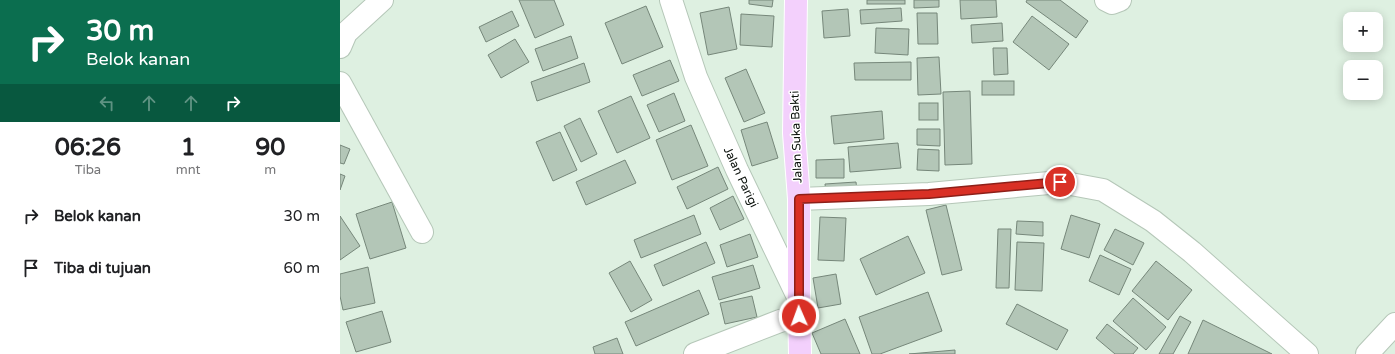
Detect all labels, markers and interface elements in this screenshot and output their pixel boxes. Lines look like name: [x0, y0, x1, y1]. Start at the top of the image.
map controls: [1343, 12, 1383, 100]
button: +: [1343, 12, 1383, 52]
text: 30 m: [86, 14, 154, 48]
icon: right: [20, 16, 72, 68]
text: Belok kanan: [86, 48, 190, 70]
button: −: [1343, 60, 1383, 100]
street label: Jalan Suka Bakti: [787, 91, 805, 183]
icon: left: [96, 92, 118, 114]
icon: ahead: [138, 92, 160, 114]
icon: ahead: [180, 92, 202, 114]
icon: right: [222, 92, 244, 114]
text: 06:26: [55, 133, 121, 162]
text: 1: [181, 133, 196, 162]
text: 90: [255, 133, 285, 162]
street label: Jalan Parigi: [721, 145, 761, 209]
text: Tiba: [75, 162, 101, 178]
text: mnt: [176, 162, 201, 178]
text: m: [264, 162, 276, 178]
pin: [1043, 165, 1077, 199]
icon: arrive: [1049, 171, 1071, 193]
icon: right: [20, 205, 42, 227]
text: Belok kanan: [54, 207, 141, 225]
text: 30 m: [283, 207, 320, 225]
icon: arrive: [20, 257, 42, 279]
text: Tiba di tujuan: [54, 259, 151, 277]
text: 60 m: [283, 259, 320, 277]
position arrow: [778, 295, 820, 337]

